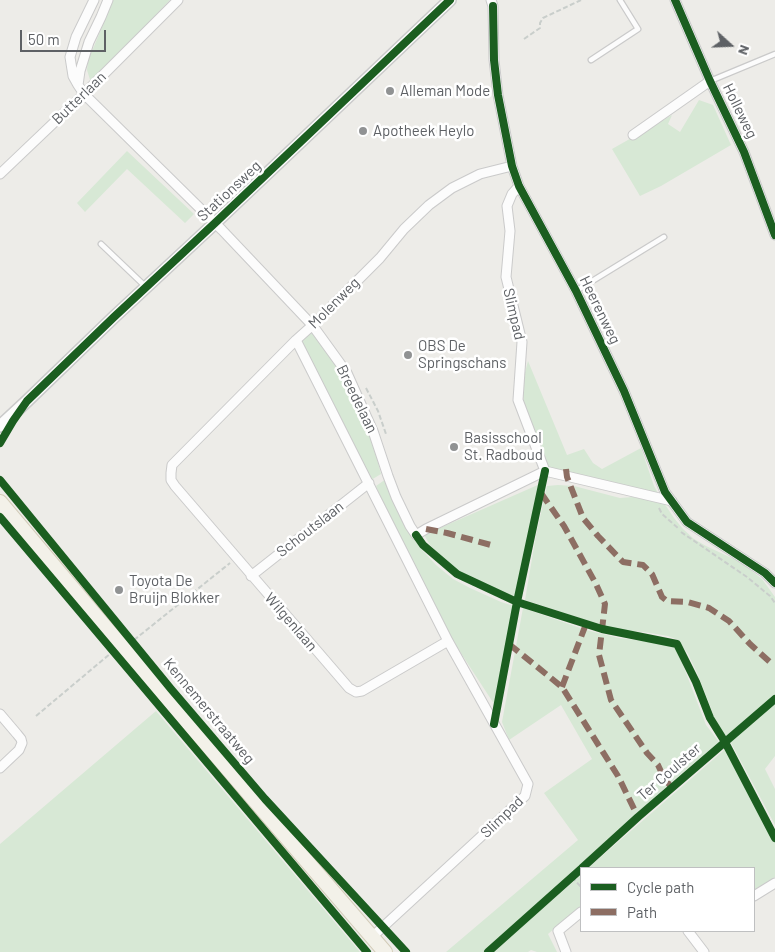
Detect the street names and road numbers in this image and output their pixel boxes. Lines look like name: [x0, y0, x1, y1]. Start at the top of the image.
street label: Butterlaan: [48, 68, 110, 128]
street label: Holleweg: [719, 80, 761, 142]
street label: Stationsweg: [193, 157, 265, 225]
street label: Heerenweg: [576, 273, 624, 347]
street label: Molenweg: [305, 274, 363, 332]
street label: Slimpad: [499, 286, 529, 342]
street label: Breedelaan: [333, 362, 381, 436]
street label: Schoutslaan: [273, 497, 347, 561]
street label: Wilgenlaan: [261, 589, 321, 655]
street label: Kennemerstraatweg: [160, 655, 258, 767]
street label: Ter Coulster: [633, 739, 705, 805]
street label: Slimpad: [477, 792, 527, 842]

